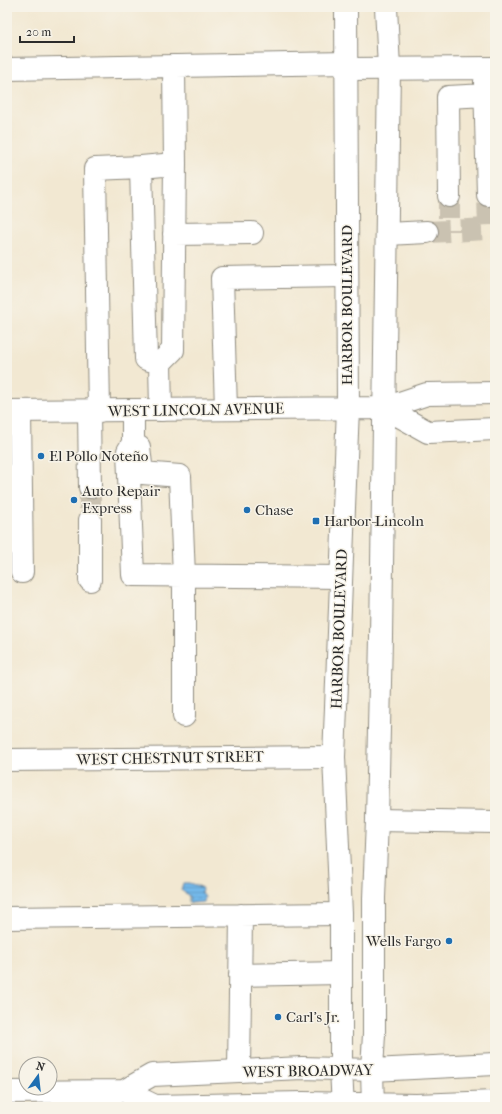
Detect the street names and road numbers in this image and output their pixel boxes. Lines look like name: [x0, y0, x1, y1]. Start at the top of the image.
street label: HARBOR BOULEVARD: [338, 225, 356, 385]
street label: WEST LINCOLN AVENUE: [107, 399, 284, 421]
street label: HARBOR BOULEVARD: [327, 549, 351, 709]
street label: WEST CHESTNUT STREET: [75, 747, 265, 769]
street label: WEST BROADWAY: [241, 1061, 374, 1081]

